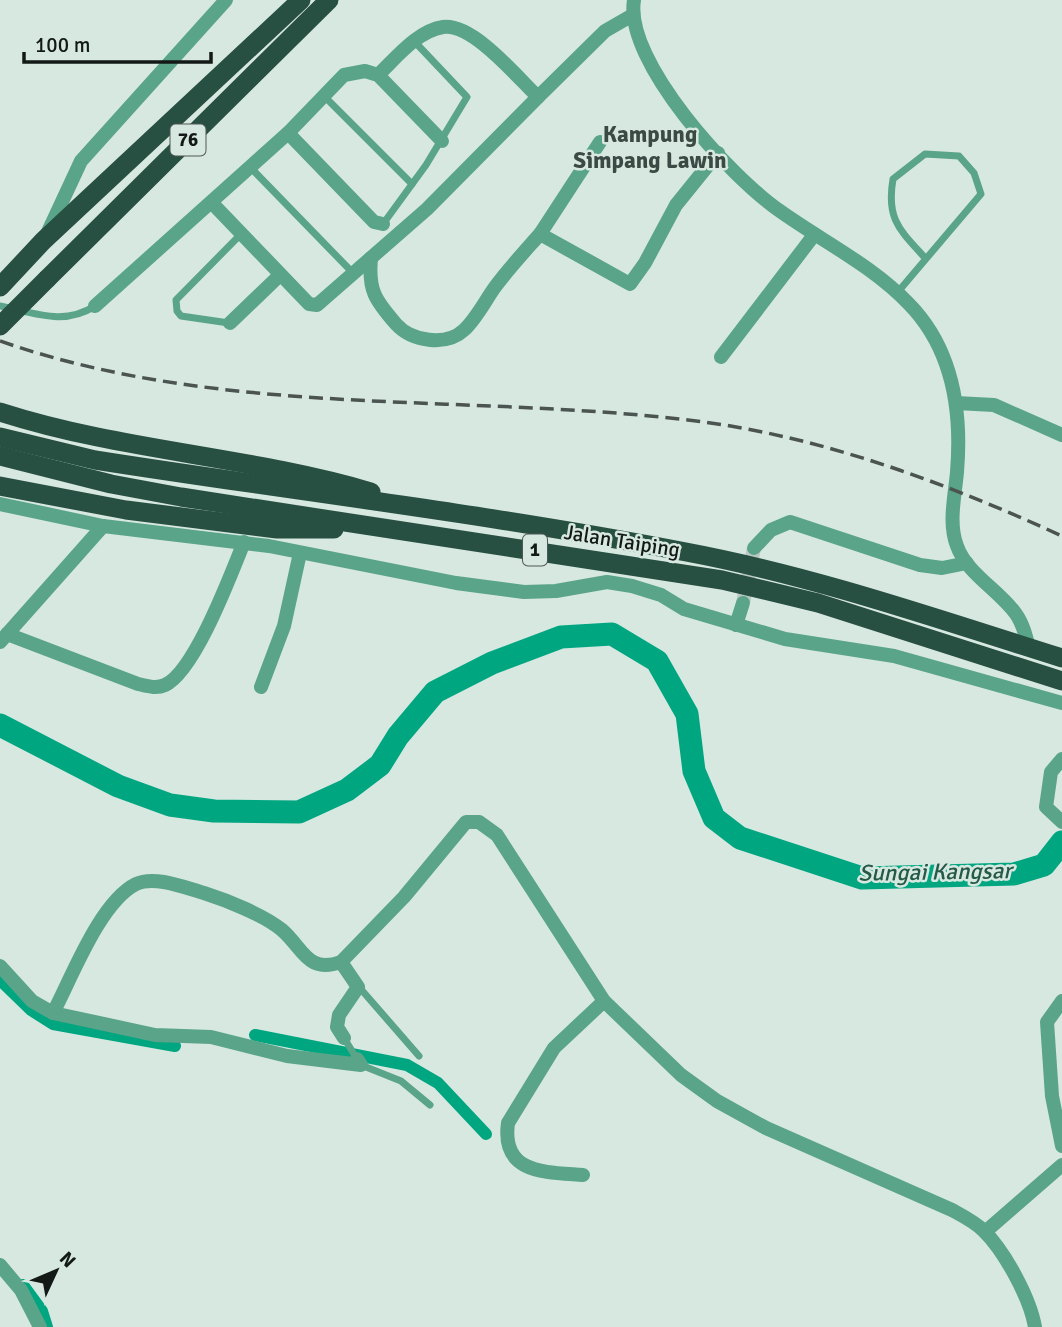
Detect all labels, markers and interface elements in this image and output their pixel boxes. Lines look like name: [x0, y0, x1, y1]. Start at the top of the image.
scale bar: [24, 21, 212, 65]
text: 100 m: [35, 32, 90, 58]
district label: Kampung Simpang Lawin: [573, 120, 727, 175]
road number: 76: [170, 124, 206, 156]
street label: Jalan Taiping: [562, 519, 682, 563]
road number: 1: [523, 534, 547, 566]
water label: Sungai Kangsar: [858, 856, 1015, 888]
north arrow: [21, 1236, 91, 1306]
text: N: [54, 1247, 81, 1273]

